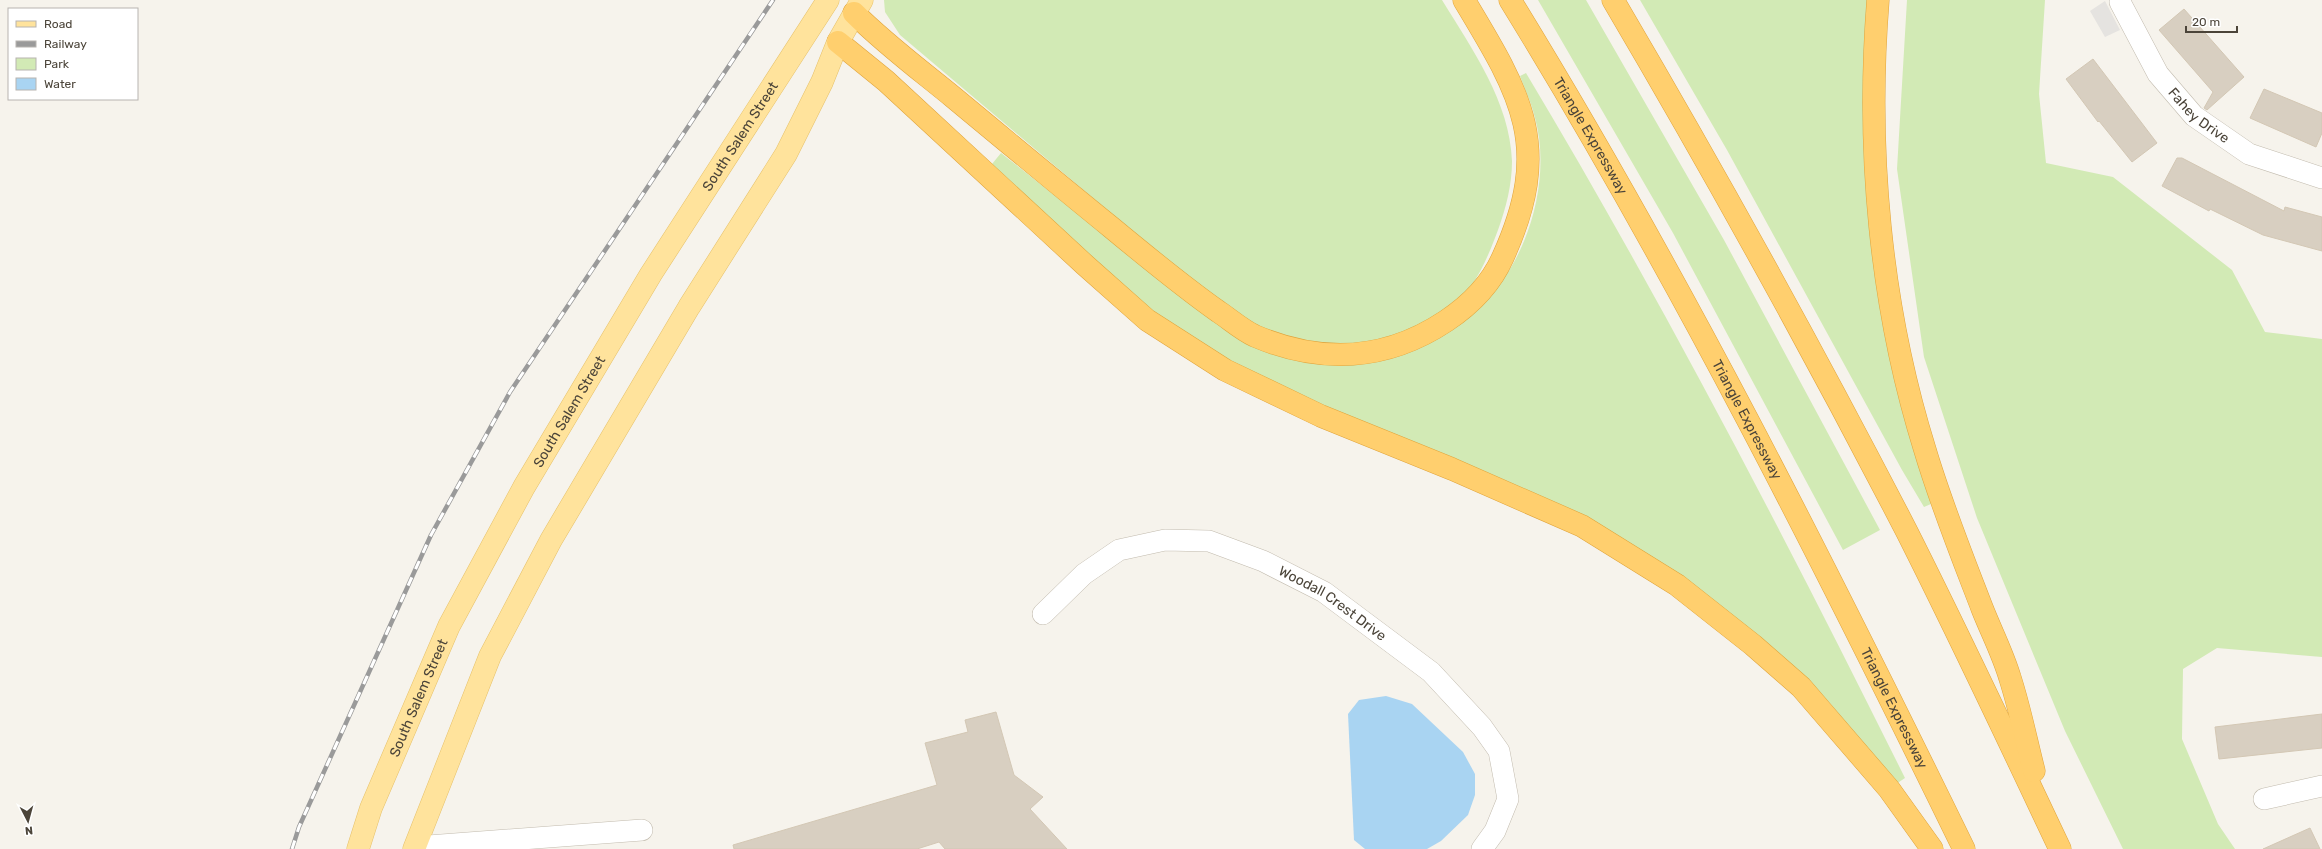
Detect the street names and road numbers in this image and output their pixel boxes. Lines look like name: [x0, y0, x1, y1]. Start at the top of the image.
street label: Triangle Expressway: [1550, 74, 1631, 198]
street label: South Salem Street: [699, 78, 782, 194]
street label: Fahey Drive: [2165, 84, 2233, 147]
street label: South Salem Street: [530, 352, 610, 470]
street label: Triangle Expressway: [1708, 357, 1785, 483]
street label: Woodall Crest Drive: [1276, 562, 1390, 645]
street label: South Salem Street: [386, 636, 452, 760]
street label: Triangle Expressway: [1857, 645, 1931, 772]

